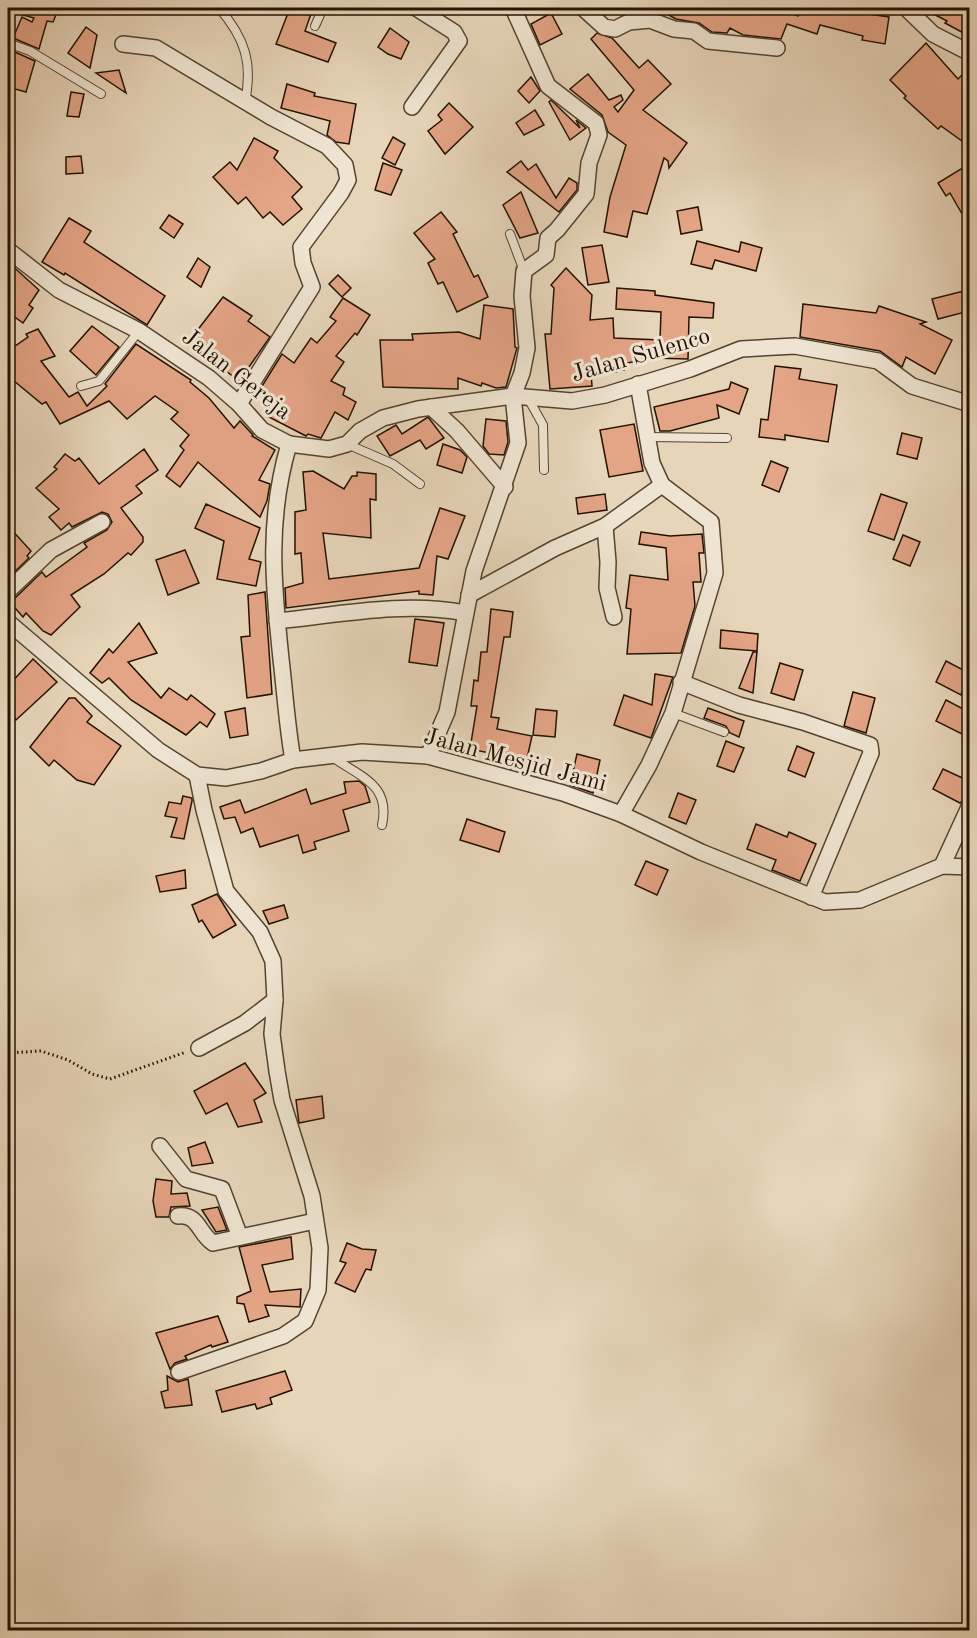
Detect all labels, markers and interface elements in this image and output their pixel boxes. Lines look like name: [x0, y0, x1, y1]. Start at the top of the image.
street label: Jalan Gereja: [177, 325, 295, 425]
street label: Jalan Sulenco: [569, 325, 713, 387]
street label: Jalan Mesjid Jami: [421, 725, 609, 797]

